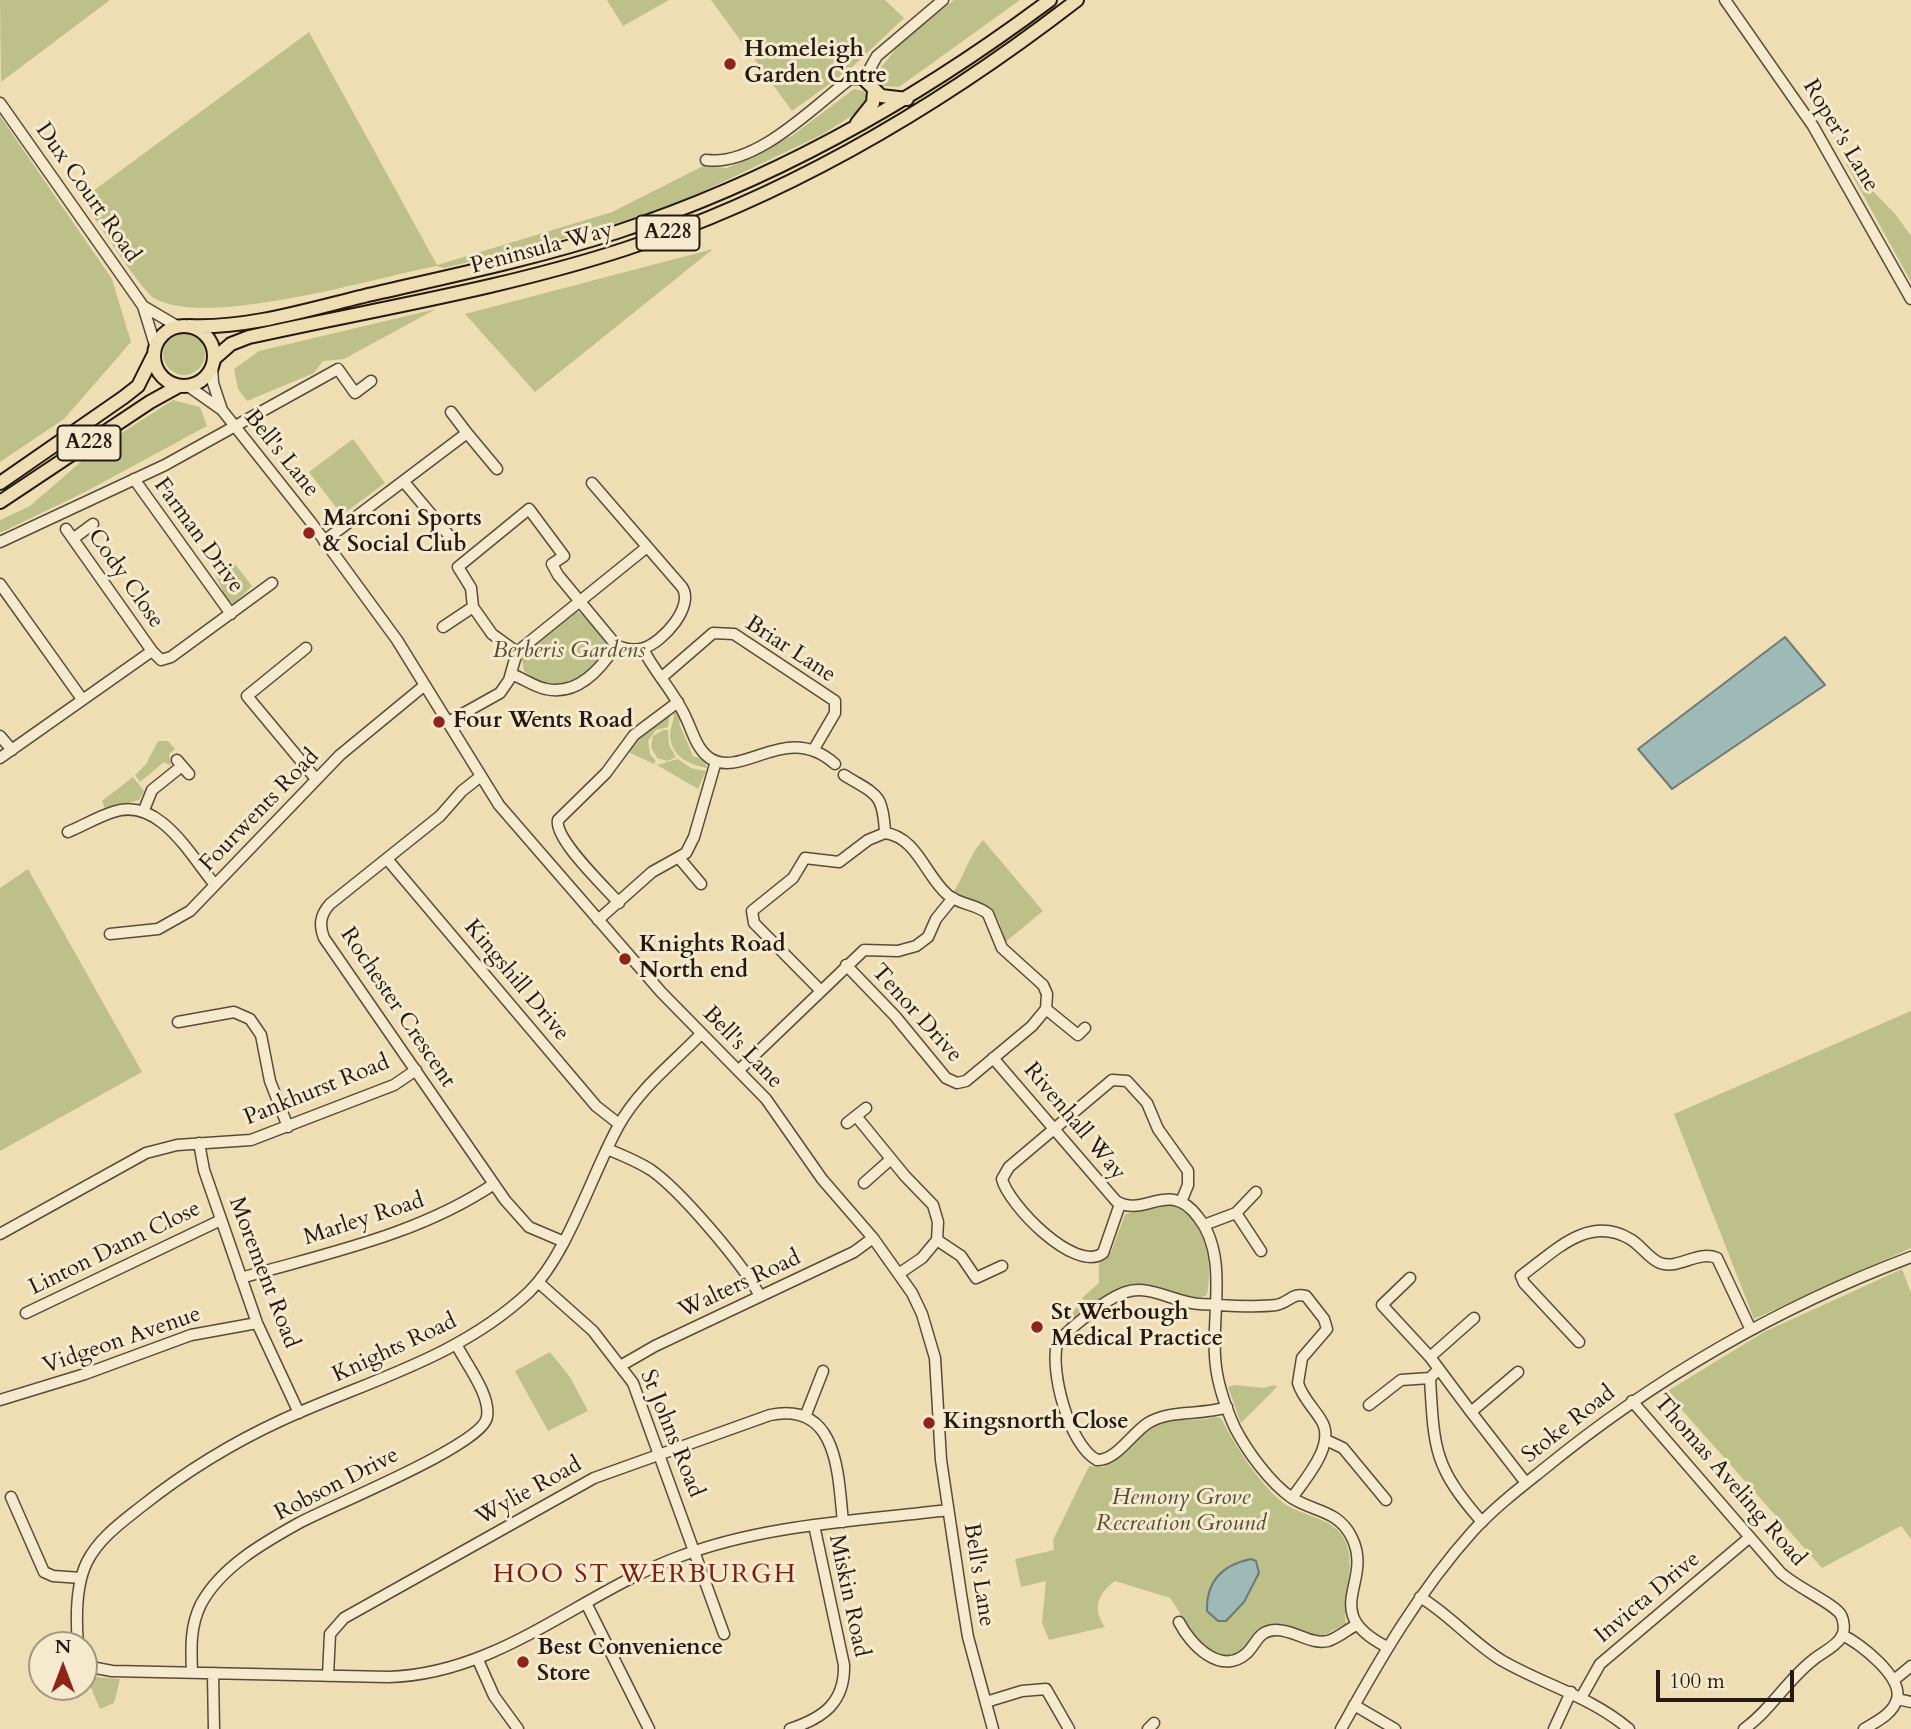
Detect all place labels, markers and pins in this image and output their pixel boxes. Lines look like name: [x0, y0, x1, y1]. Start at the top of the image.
place label: Homeleigh Garden Cntre: [744, 37, 887, 91]
marker: Homeleigh Garden Cntre: [722, 56, 738, 72]
place label: Marconi Sports & Social Club: [323, 506, 482, 560]
marker: Marconi Sports & Social Club: [301, 525, 317, 541]
place label: Four Wents Road: [453, 708, 633, 736]
marker: Four Wents Road: [431, 714, 447, 730]
place label: Knights Road North end: [639, 932, 786, 986]
marker: Knights Road North end: [617, 951, 633, 967]
place label: St Werbough Medical Practice: [1051, 1300, 1223, 1354]
marker: St Werbough Medical Practice: [1029, 1319, 1045, 1335]
place label: Kingsnorth Close: [943, 1409, 1129, 1437]
marker: Kingsnorth Close: [921, 1415, 937, 1431]
place label: Best Convenience Store: [537, 1635, 723, 1689]
marker: Best Convenience Store: [515, 1654, 531, 1670]

